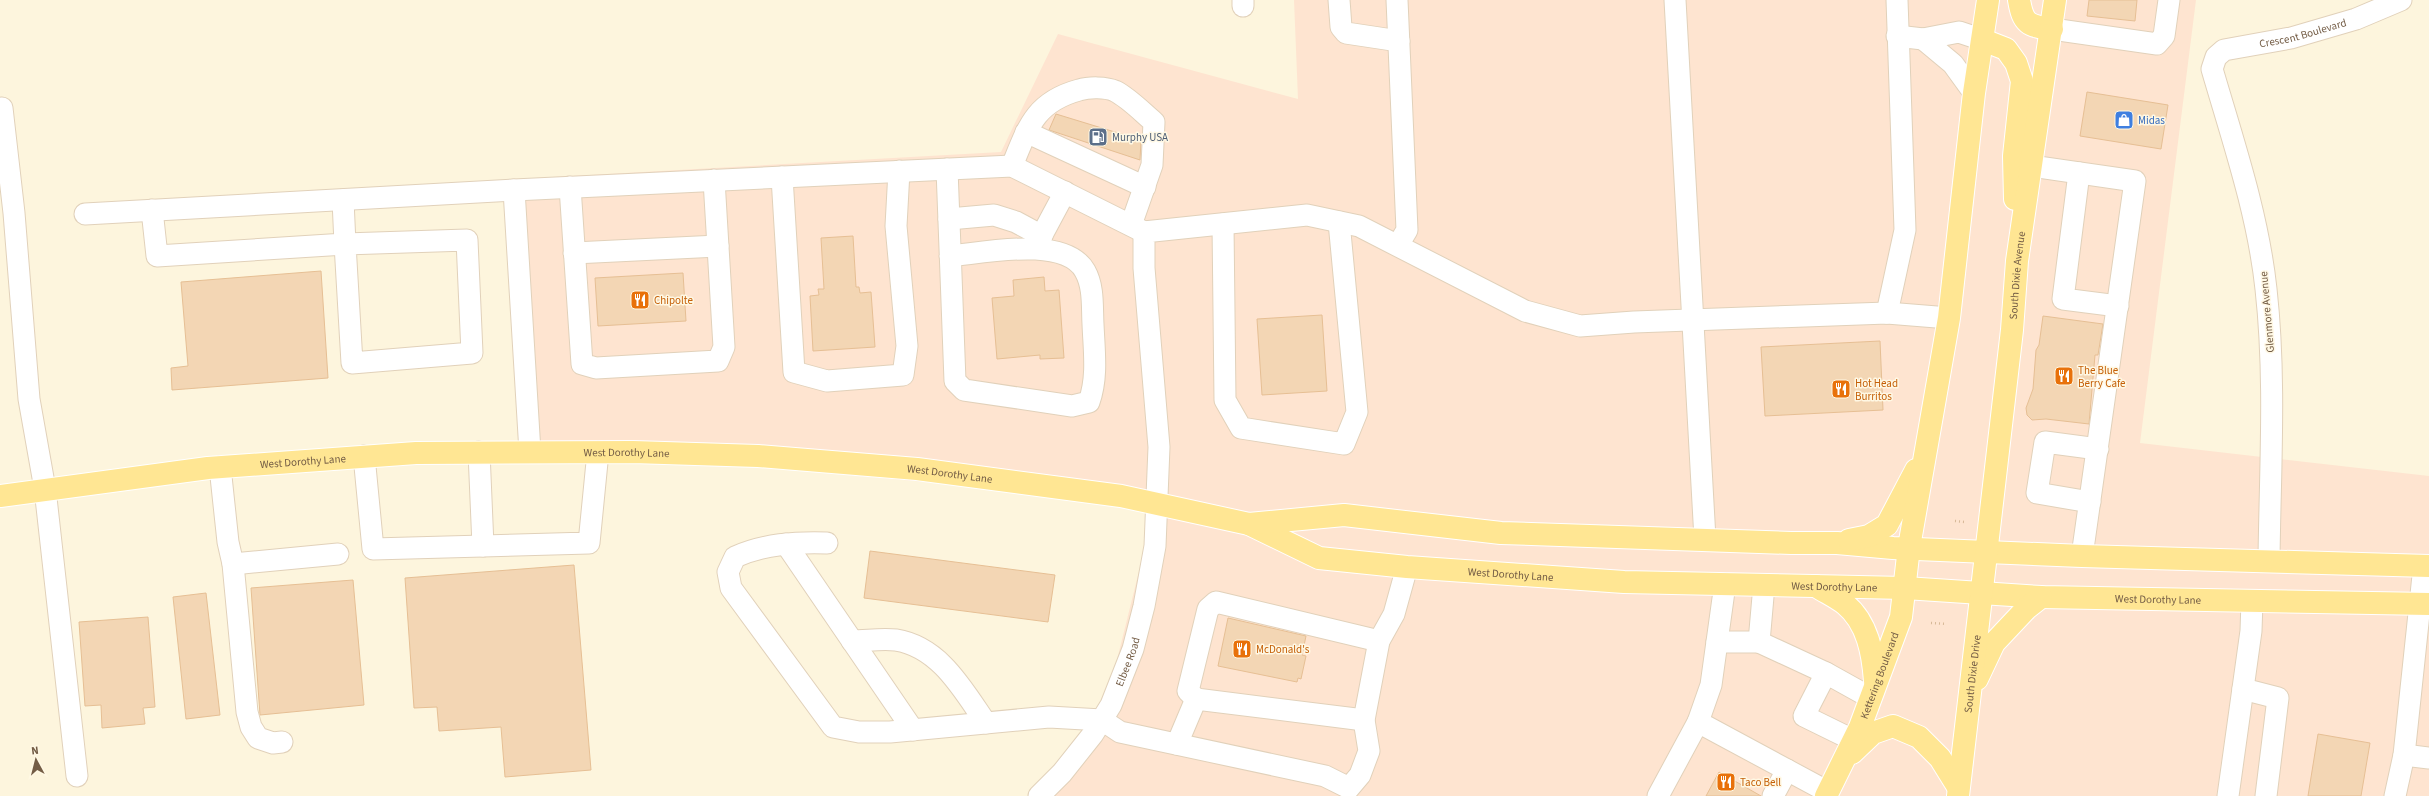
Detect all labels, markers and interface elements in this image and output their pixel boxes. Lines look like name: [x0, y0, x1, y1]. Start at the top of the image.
street label: Crescent Boulevard: [2258, 15, 2348, 51]
shop icon: Midas: [2113, 109, 2135, 131]
place label: Midas: [2138, 113, 2165, 128]
fuel station icon: Murphy USA: [1087, 126, 1109, 148]
place label: Murphy USA: [1112, 130, 1168, 145]
street label: South Dixie Avenue: [2005, 230, 2029, 320]
street label: Glenmore Avenue: [2256, 270, 2278, 353]
restaurant icon: Chipolte: [629, 289, 651, 311]
place label: Chipolte: [654, 293, 693, 308]
place label: The Blue Berry Cafe: [2078, 363, 2126, 391]
restaurant icon: The Blue Berry Cafe: [2053, 365, 2075, 387]
place label: Hot Head Burritos: [1855, 376, 1898, 404]
restaurant icon: Hot Head Burritos: [1830, 378, 1852, 400]
street label: West Dorothy Lane: [583, 444, 670, 461]
street label: West Dorothy Lane: [259, 451, 347, 472]
street label: West Dorothy Lane: [906, 461, 994, 486]
street label: West Dorothy Lane: [1467, 564, 1555, 585]
street label: West Dorothy Lane: [1791, 578, 1878, 595]
street label: West Dorothy Lane: [2115, 591, 2202, 607]
street label: Kettering Boulevard: [1856, 630, 1902, 721]
street label: South Dixie Drive: [1960, 633, 1984, 714]
street label: Elbee Road: [1112, 635, 1143, 688]
restaurant icon: McDonald's: [1231, 638, 1253, 660]
place label: McDonald's: [1256, 642, 1310, 657]
north arrow: [16, 740, 56, 780]
text: N: [30, 743, 39, 758]
restaurant icon: Taco Bell: [1715, 771, 1737, 793]
place label: Taco Bell: [1740, 775, 1781, 790]

